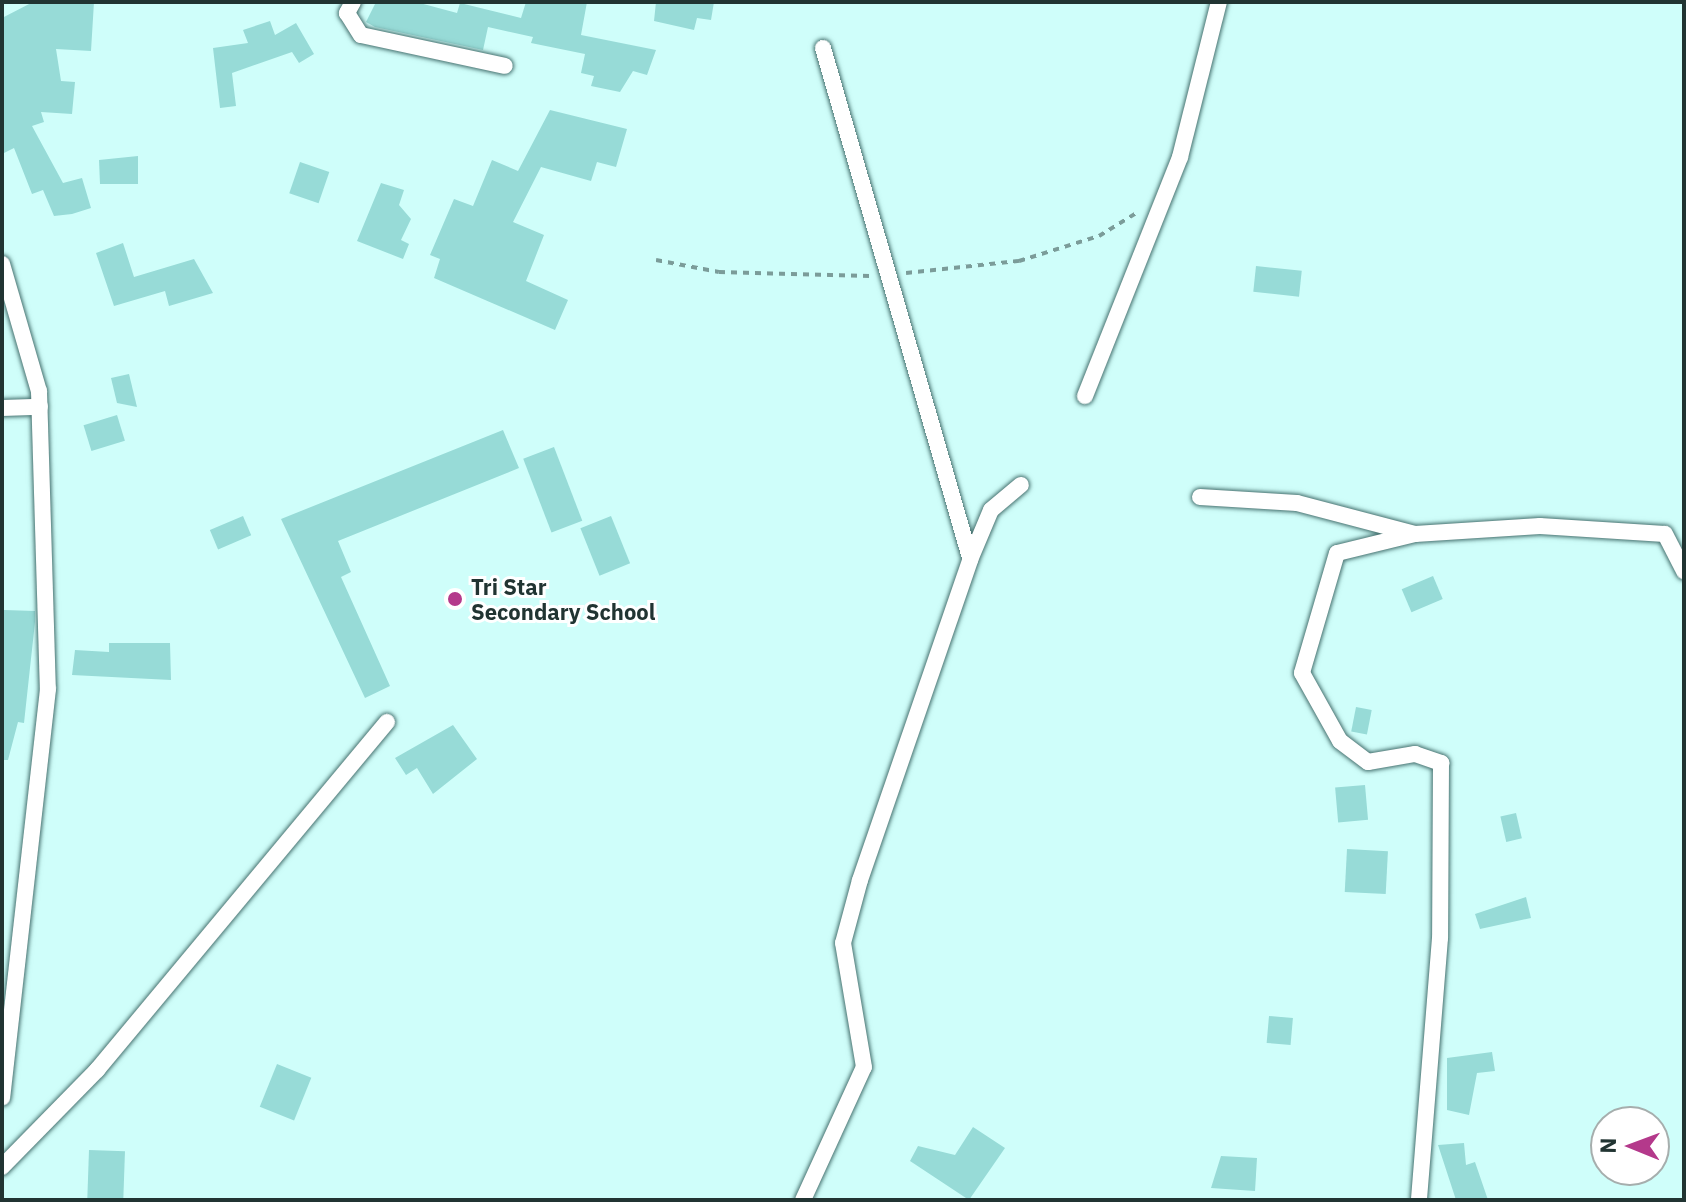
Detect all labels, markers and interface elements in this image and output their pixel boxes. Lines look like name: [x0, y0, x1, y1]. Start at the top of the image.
place label: Tri Star Secondary School: [471, 573, 655, 624]
marker: Tri Star Secondary School: [446, 590, 464, 608]
north arrow: [1590, 1106, 1670, 1186]
text: N: [1593, 1137, 1622, 1154]

